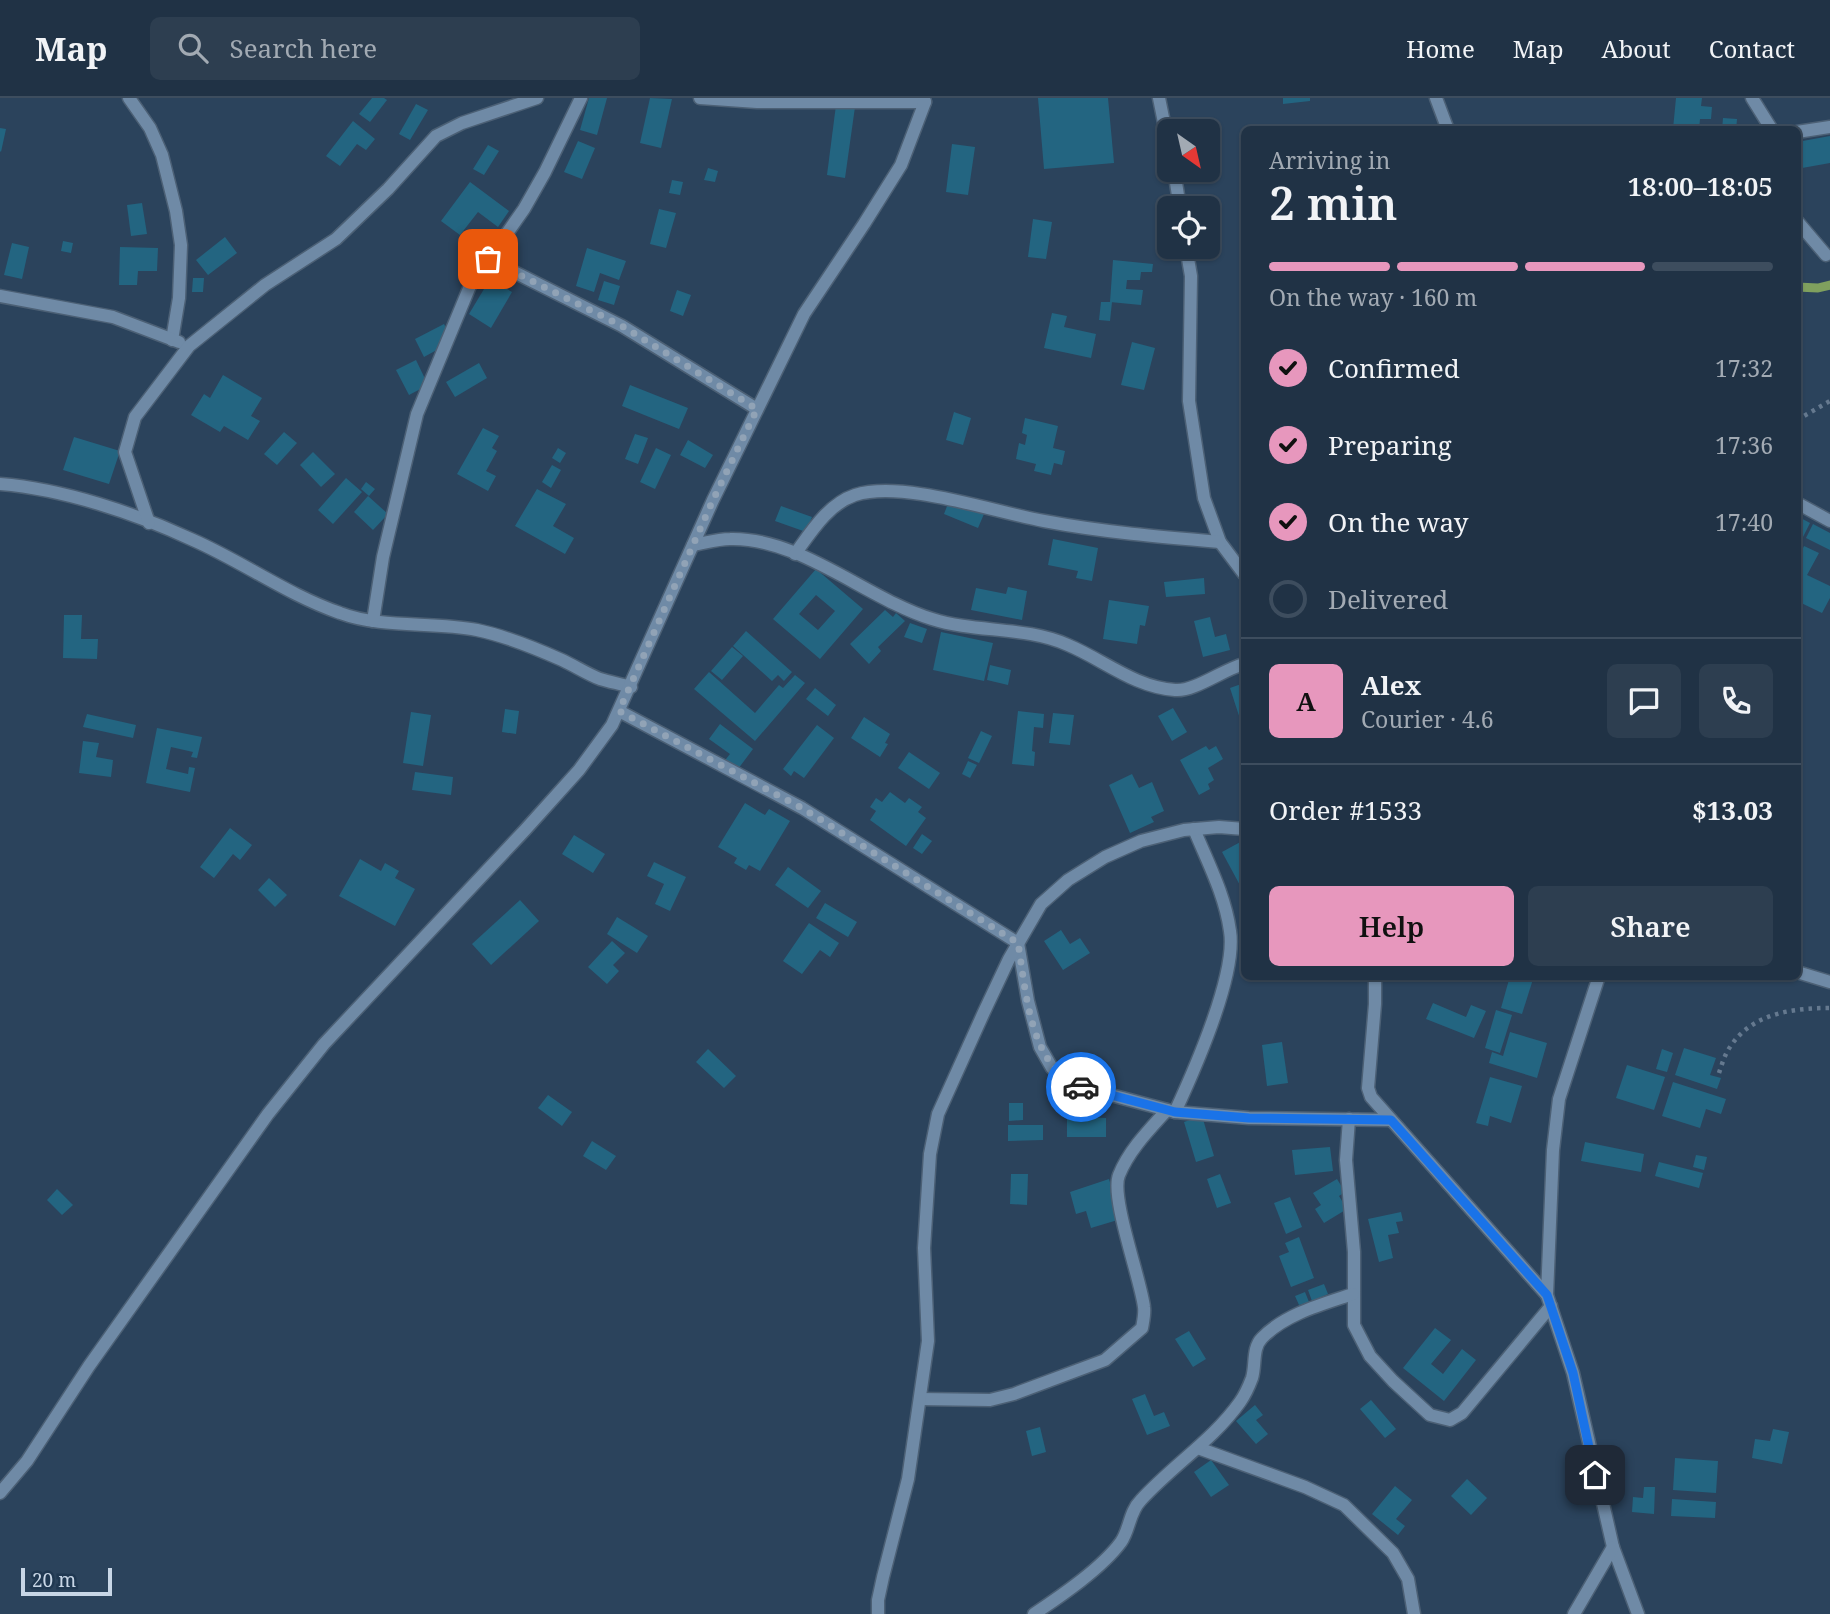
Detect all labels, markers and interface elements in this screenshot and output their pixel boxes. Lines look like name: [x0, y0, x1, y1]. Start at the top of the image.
search box: [150, 17, 640, 80]
text: Map: [35, 26, 108, 71]
icon: search: [174, 29, 212, 67]
text: Search here: [230, 30, 377, 66]
text: Home: [1406, 32, 1475, 65]
text: Map: [1513, 32, 1564, 65]
text: About: [1602, 32, 1671, 65]
text: Contact: [1709, 32, 1795, 65]
north arrow: [1157, 119, 1220, 182]
map controls: [1157, 119, 1220, 259]
text: Arriving in: [1269, 144, 1390, 176]
text: 18:00–18:05: [1627, 168, 1773, 204]
text: 2 min: [1269, 171, 1397, 233]
button: locate: [1157, 196, 1220, 259]
pin: [458, 229, 518, 289]
icon: bag: [469, 240, 507, 278]
text: On the way · 160 m: [1269, 281, 1477, 313]
icon: check: [1269, 349, 1307, 387]
text: Confirmed: [1328, 350, 1460, 386]
text: 17:32: [1715, 352, 1773, 384]
icon: check: [1269, 426, 1307, 464]
text: Preparing: [1328, 427, 1452, 463]
text: 17:36: [1715, 429, 1773, 461]
icon: check: [1269, 503, 1307, 541]
text: On the way: [1328, 504, 1468, 540]
text: 17:40: [1715, 506, 1773, 538]
text: Delivered: [1328, 581, 1448, 617]
button: chat: [1607, 664, 1681, 738]
button: phone: [1699, 664, 1773, 738]
text: Alex: [1361, 667, 1421, 703]
text: A: [1296, 683, 1316, 719]
text: Courier · 4.6: [1361, 703, 1494, 735]
text: Order #1533: [1269, 792, 1422, 828]
text: $13.03: [1692, 792, 1773, 828]
button: Help: [1269, 886, 1514, 966]
button: Share: [1528, 886, 1773, 966]
courier: [1046, 1052, 1116, 1122]
icon: car: [1062, 1068, 1100, 1106]
pin: [1565, 1445, 1625, 1505]
icon: home: [1576, 1456, 1614, 1494]
scale bar: [21, 1565, 112, 1597]
text: 20 m: [32, 1567, 76, 1593]

